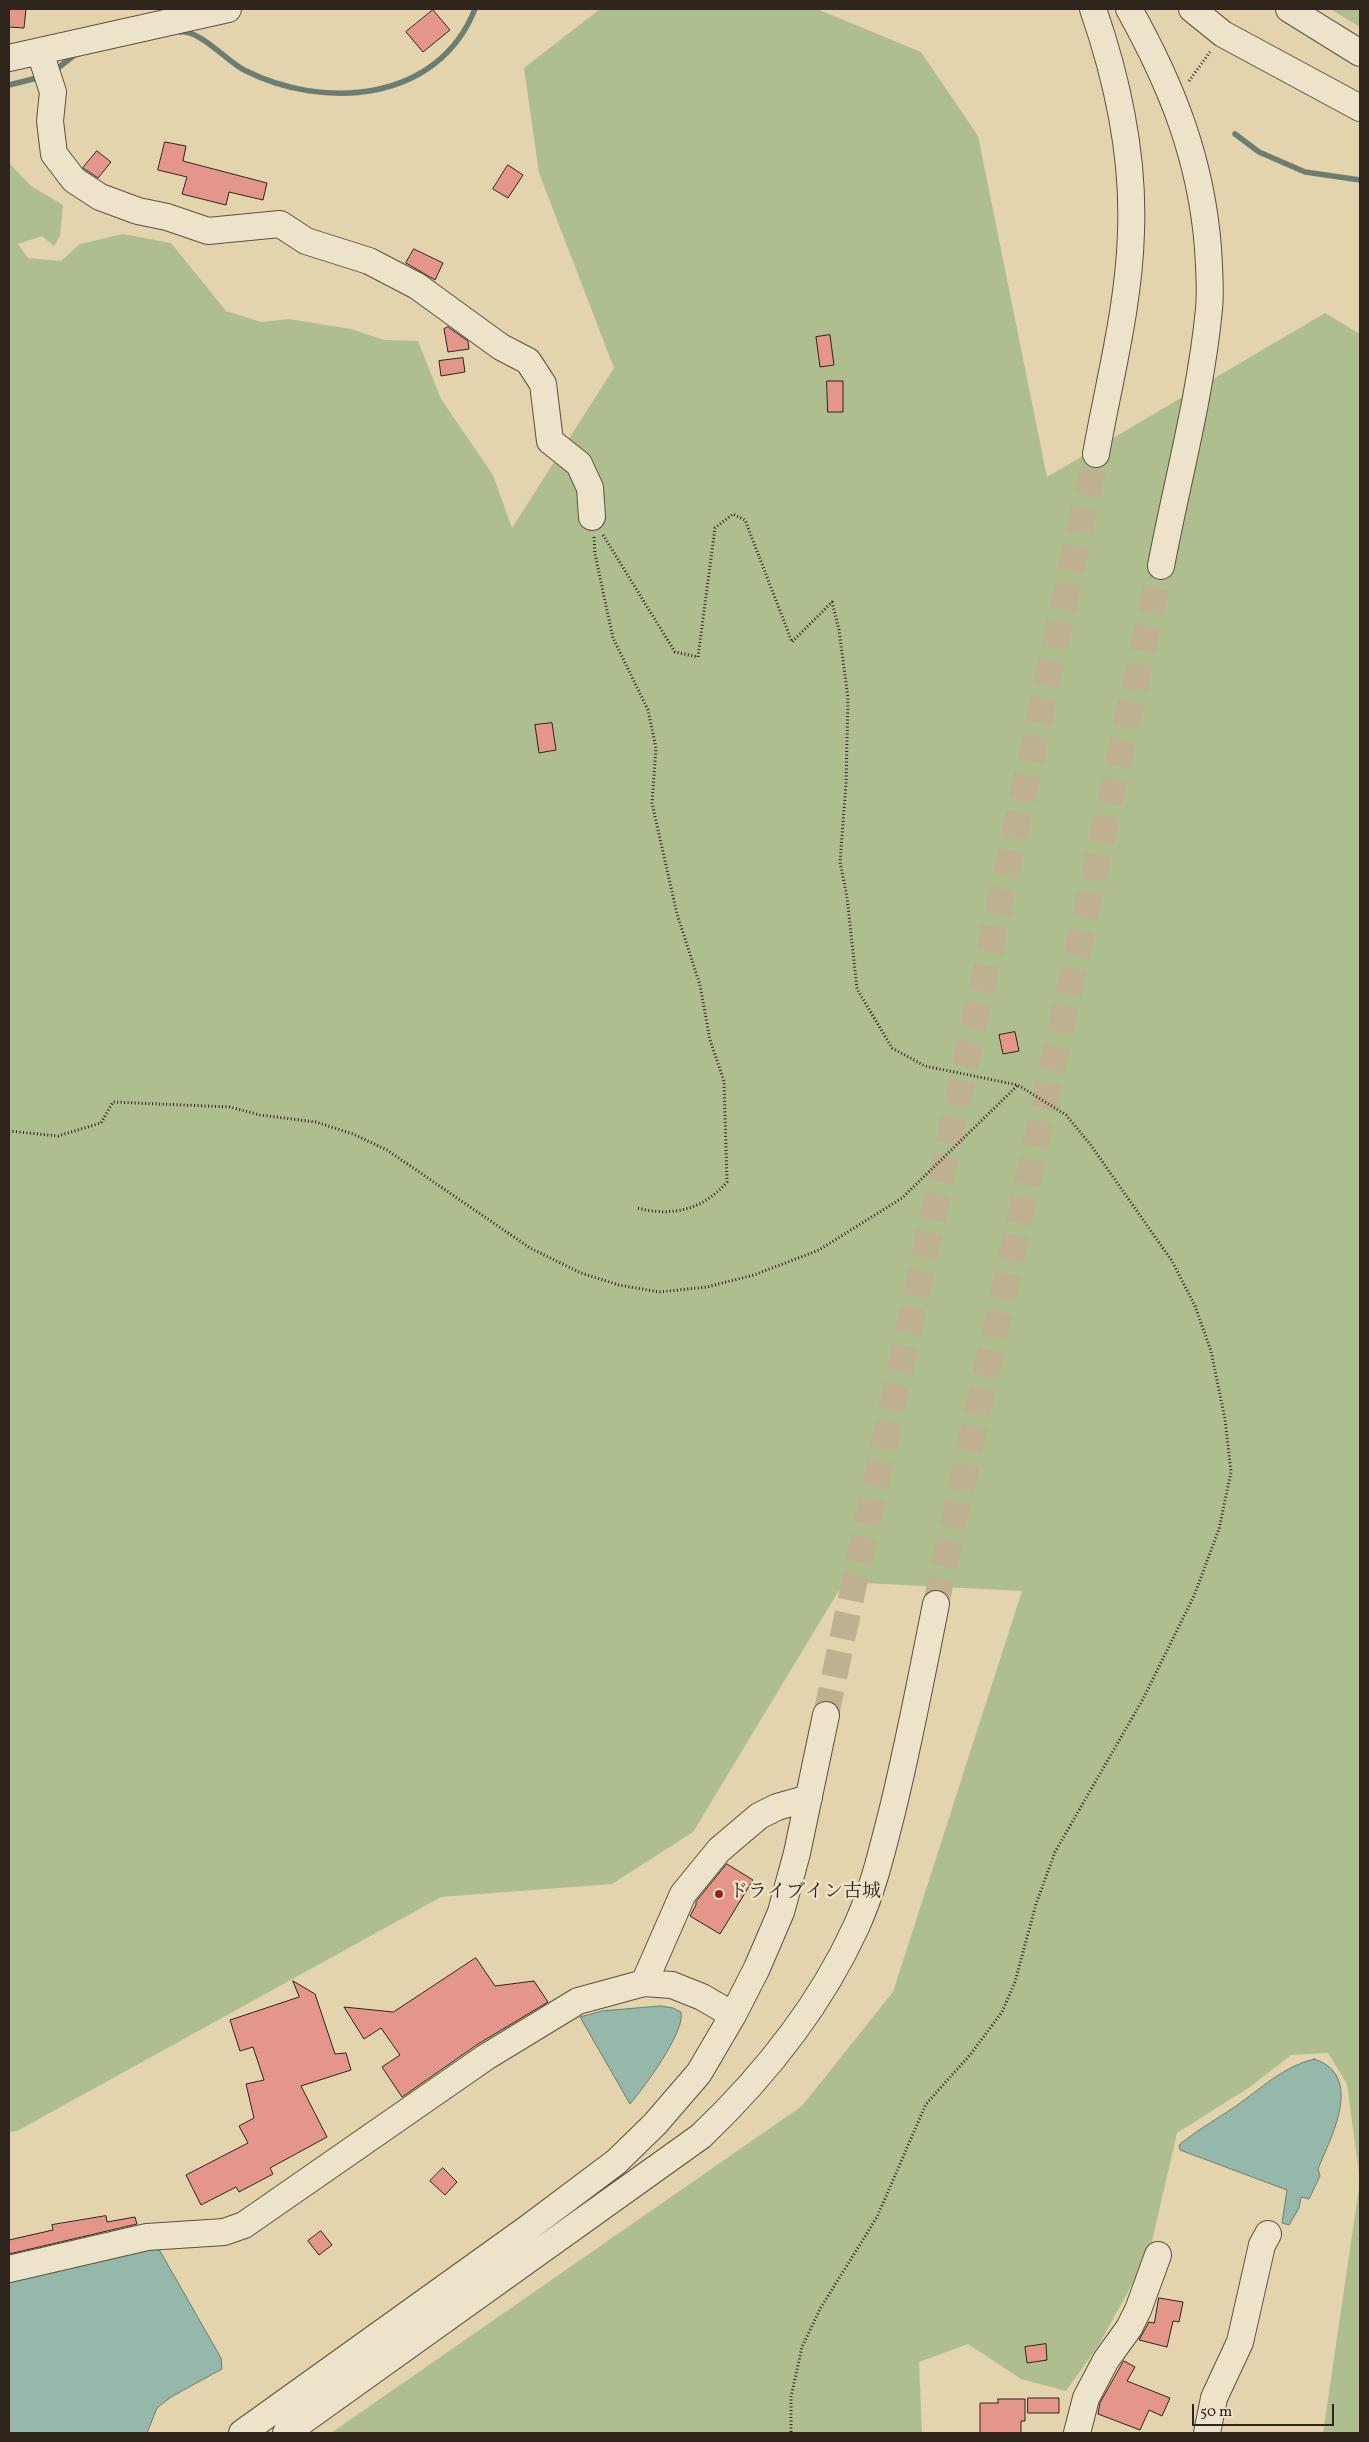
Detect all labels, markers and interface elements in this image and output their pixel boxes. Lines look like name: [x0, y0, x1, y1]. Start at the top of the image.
place label: ドライブイン古城: [729, 1883, 881, 1905]
marker: ドライブイン古城: [713, 1888, 725, 1900]
scale bar: [1194, 2394, 1336, 2426]
text: 50 m: [1200, 2402, 1232, 2423]

